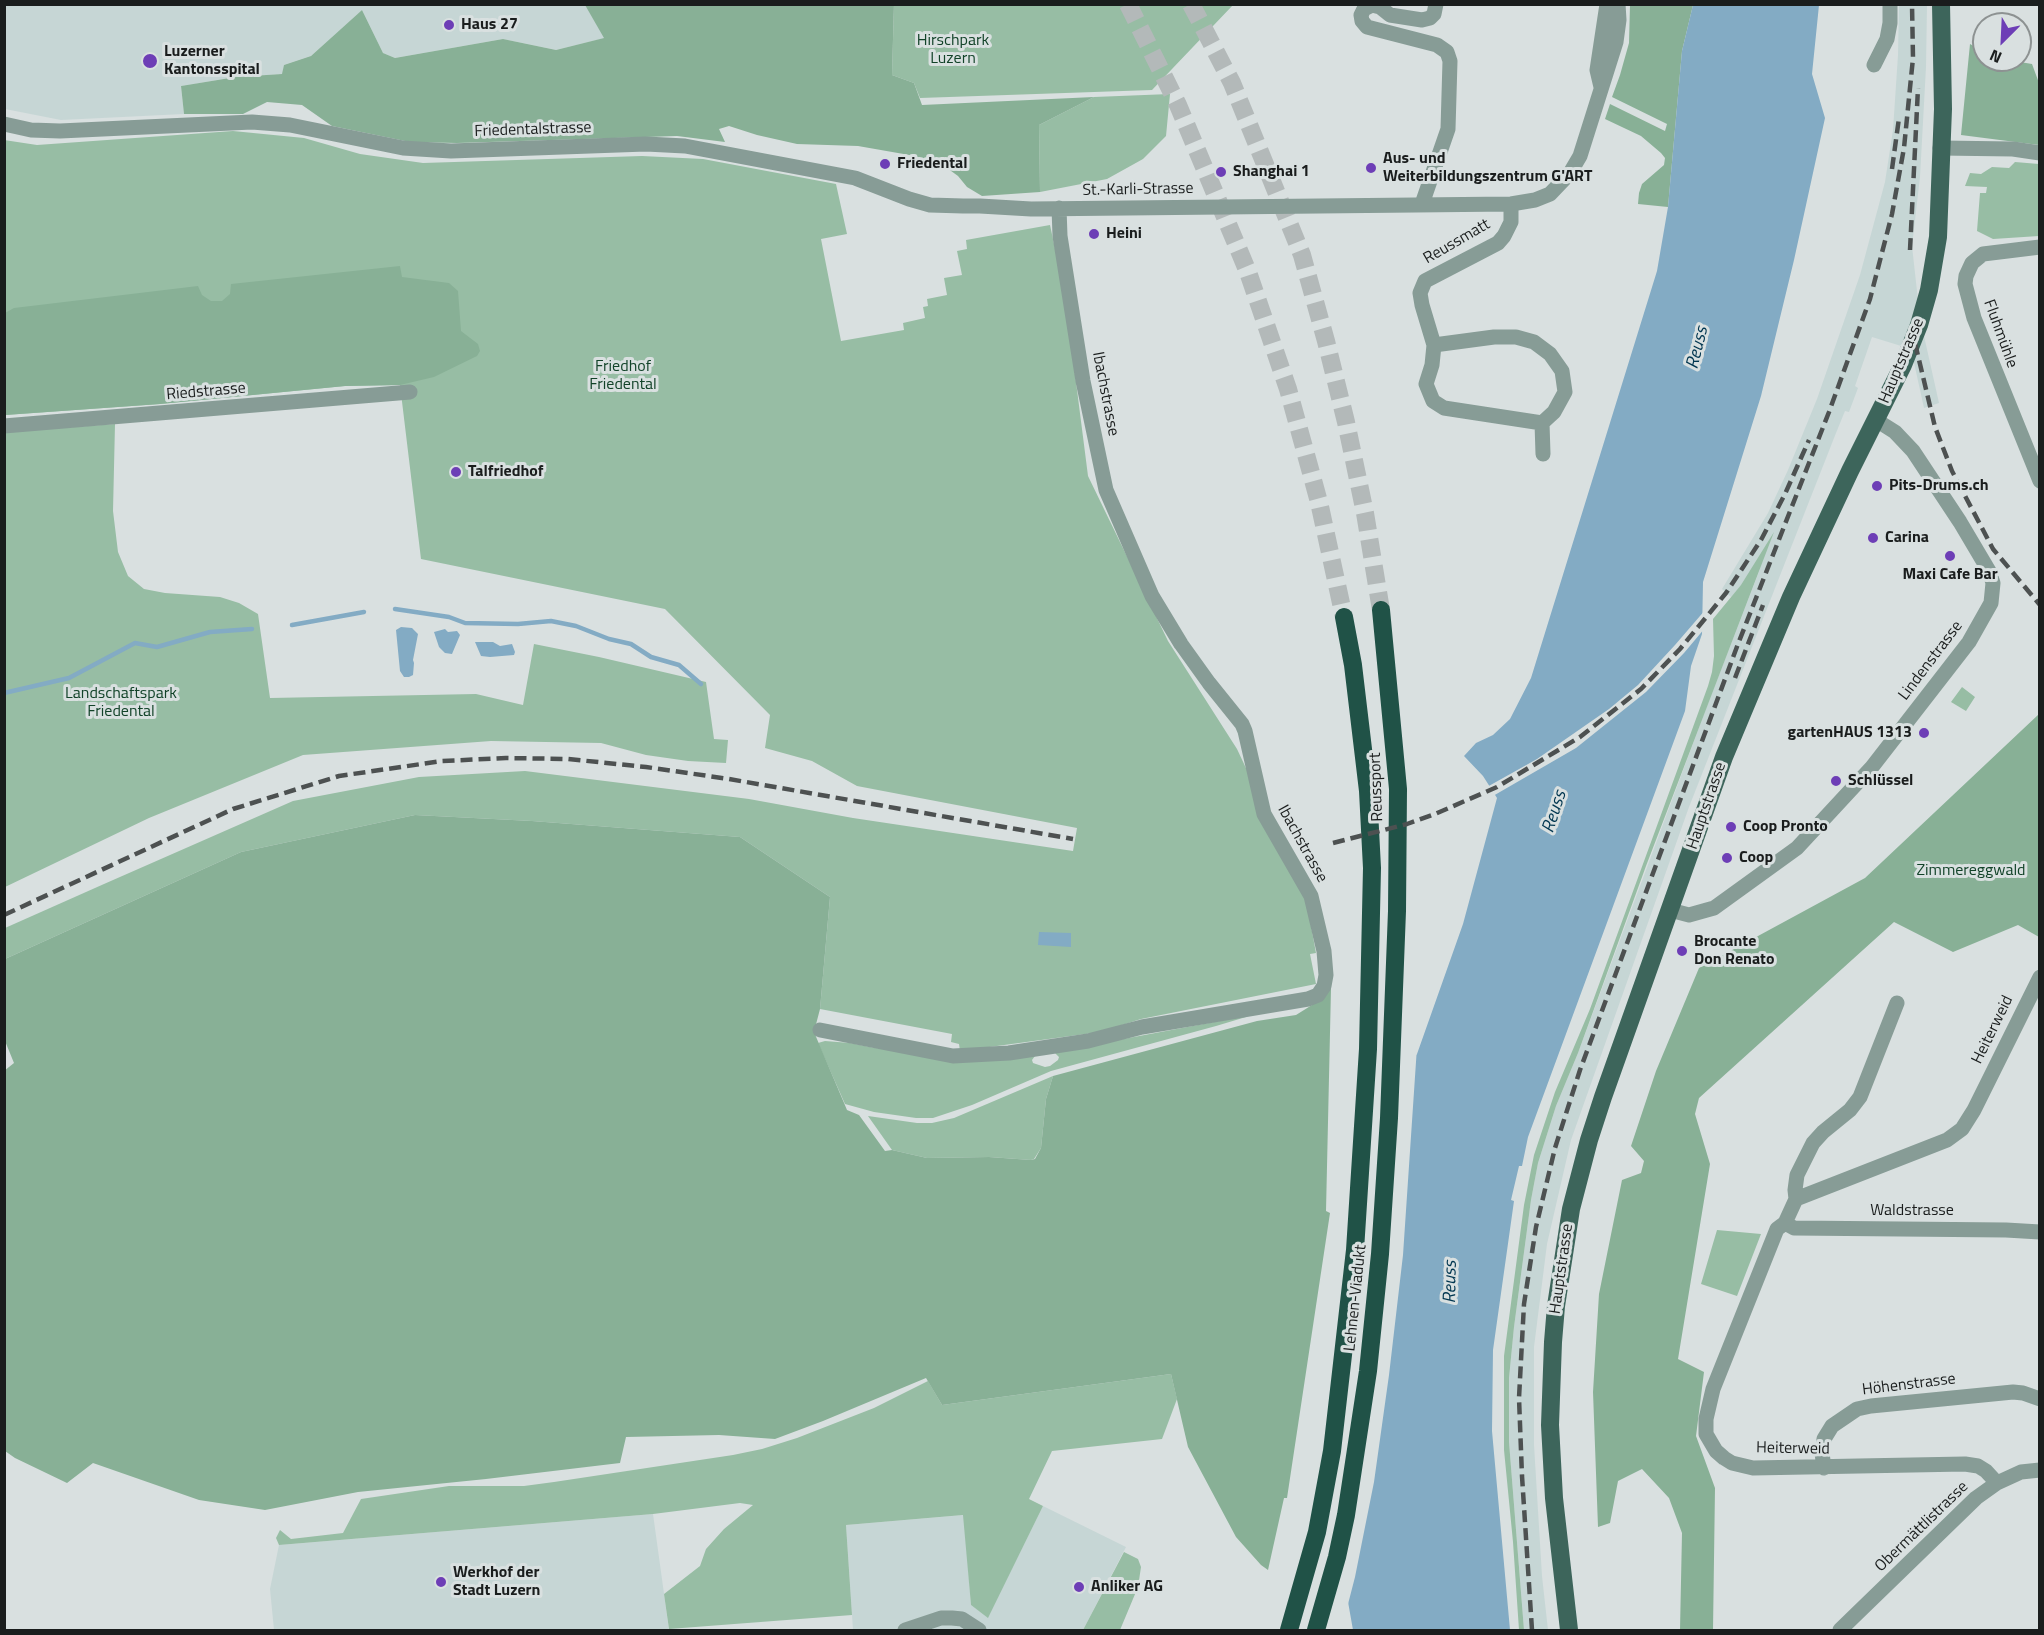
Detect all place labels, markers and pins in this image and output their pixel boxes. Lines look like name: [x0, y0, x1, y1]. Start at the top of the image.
place label: Haus 27: [461, 15, 518, 35]
marker: Haus 27: [442, 18, 456, 32]
place label: Luzerner Kantonsspital: [164, 42, 260, 80]
marker: Luzerner Kantonsspital: [141, 52, 159, 70]
place label: Aus- und Weiterbildungszentrum G'ART: [1383, 149, 1592, 187]
place label: Friedental: [897, 154, 968, 174]
marker: Friedental: [878, 157, 892, 171]
marker: Aus- und Weiterbildungszentrum G'ART: [1364, 161, 1378, 175]
place label: Shanghai 1: [1233, 162, 1310, 182]
marker: Shanghai 1: [1214, 165, 1228, 179]
place label: Heini: [1106, 224, 1142, 244]
marker: Heini: [1087, 227, 1101, 241]
place label: Talfriedhof: [468, 462, 544, 482]
marker: Talfriedhof: [449, 465, 463, 479]
place label: Pits-Drums.ch: [1889, 476, 1989, 496]
marker: Pits-Drums.ch: [1870, 479, 1884, 493]
place label: Carina: [1885, 528, 1929, 548]
marker: Carina: [1866, 531, 1880, 545]
marker: Maxi Cafe Bar: [1943, 549, 1957, 563]
place label: Maxi Cafe Bar: [1902, 565, 1998, 585]
place label: gartenHAUS 1313: [1788, 723, 1912, 743]
marker: gartenHAUS 1313: [1917, 726, 1931, 740]
place label: Schlüssel: [1848, 771, 1913, 791]
marker: Schlüssel: [1829, 774, 1843, 788]
place label: Coop Pronto: [1743, 817, 1828, 837]
marker: Coop Pronto: [1724, 820, 1738, 834]
place label: Coop: [1739, 848, 1773, 868]
marker: Coop: [1720, 851, 1734, 865]
place label: Brocante Don Renato: [1694, 932, 1774, 970]
marker: Brocante Don Renato: [1675, 944, 1689, 958]
place label: Werkhof der Stadt Luzern: [453, 1563, 540, 1601]
marker: Werkhof der Stadt Luzern: [434, 1575, 448, 1589]
place label: Anliker AG: [1091, 1577, 1163, 1597]
marker: Anliker AG: [1072, 1580, 1086, 1594]

